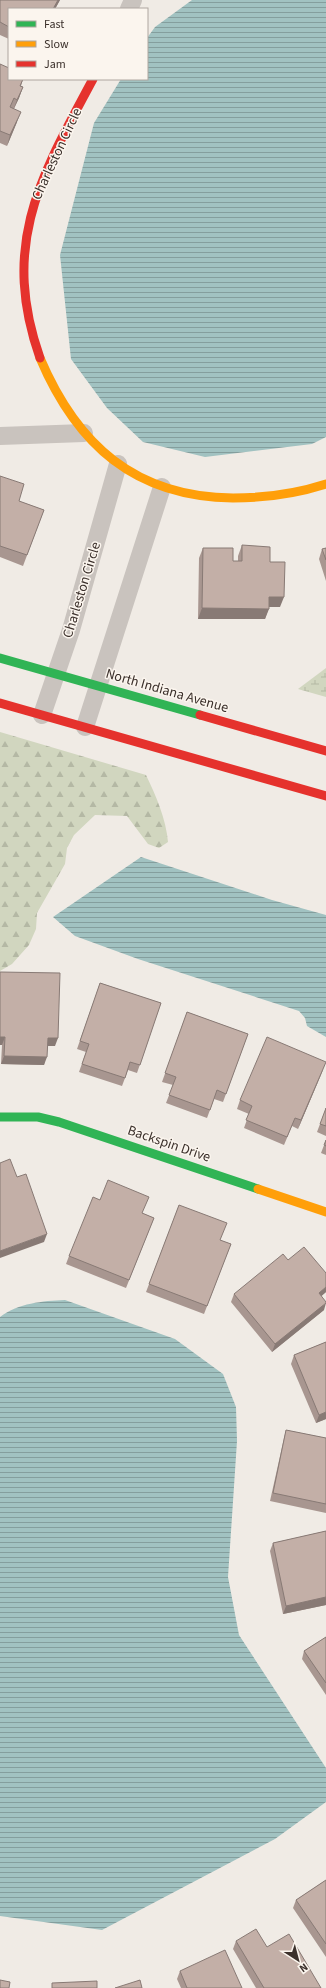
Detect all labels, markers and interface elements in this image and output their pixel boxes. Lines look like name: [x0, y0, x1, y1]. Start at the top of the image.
legend: [8, 8, 148, 80]
text: Fast: [44, 16, 64, 33]
text: Slow: [44, 36, 69, 53]
text: Jam: [44, 56, 66, 73]
street label: Charleston Circle: [27, 105, 87, 203]
street label: Charleston Circle: [58, 540, 106, 640]
street label: North Indiana Avenue: [103, 664, 231, 718]
street label: Backspin Drive: [125, 1120, 213, 1168]
north arrow: [278, 1940, 318, 1980]
text: N: [296, 1959, 311, 1976]

